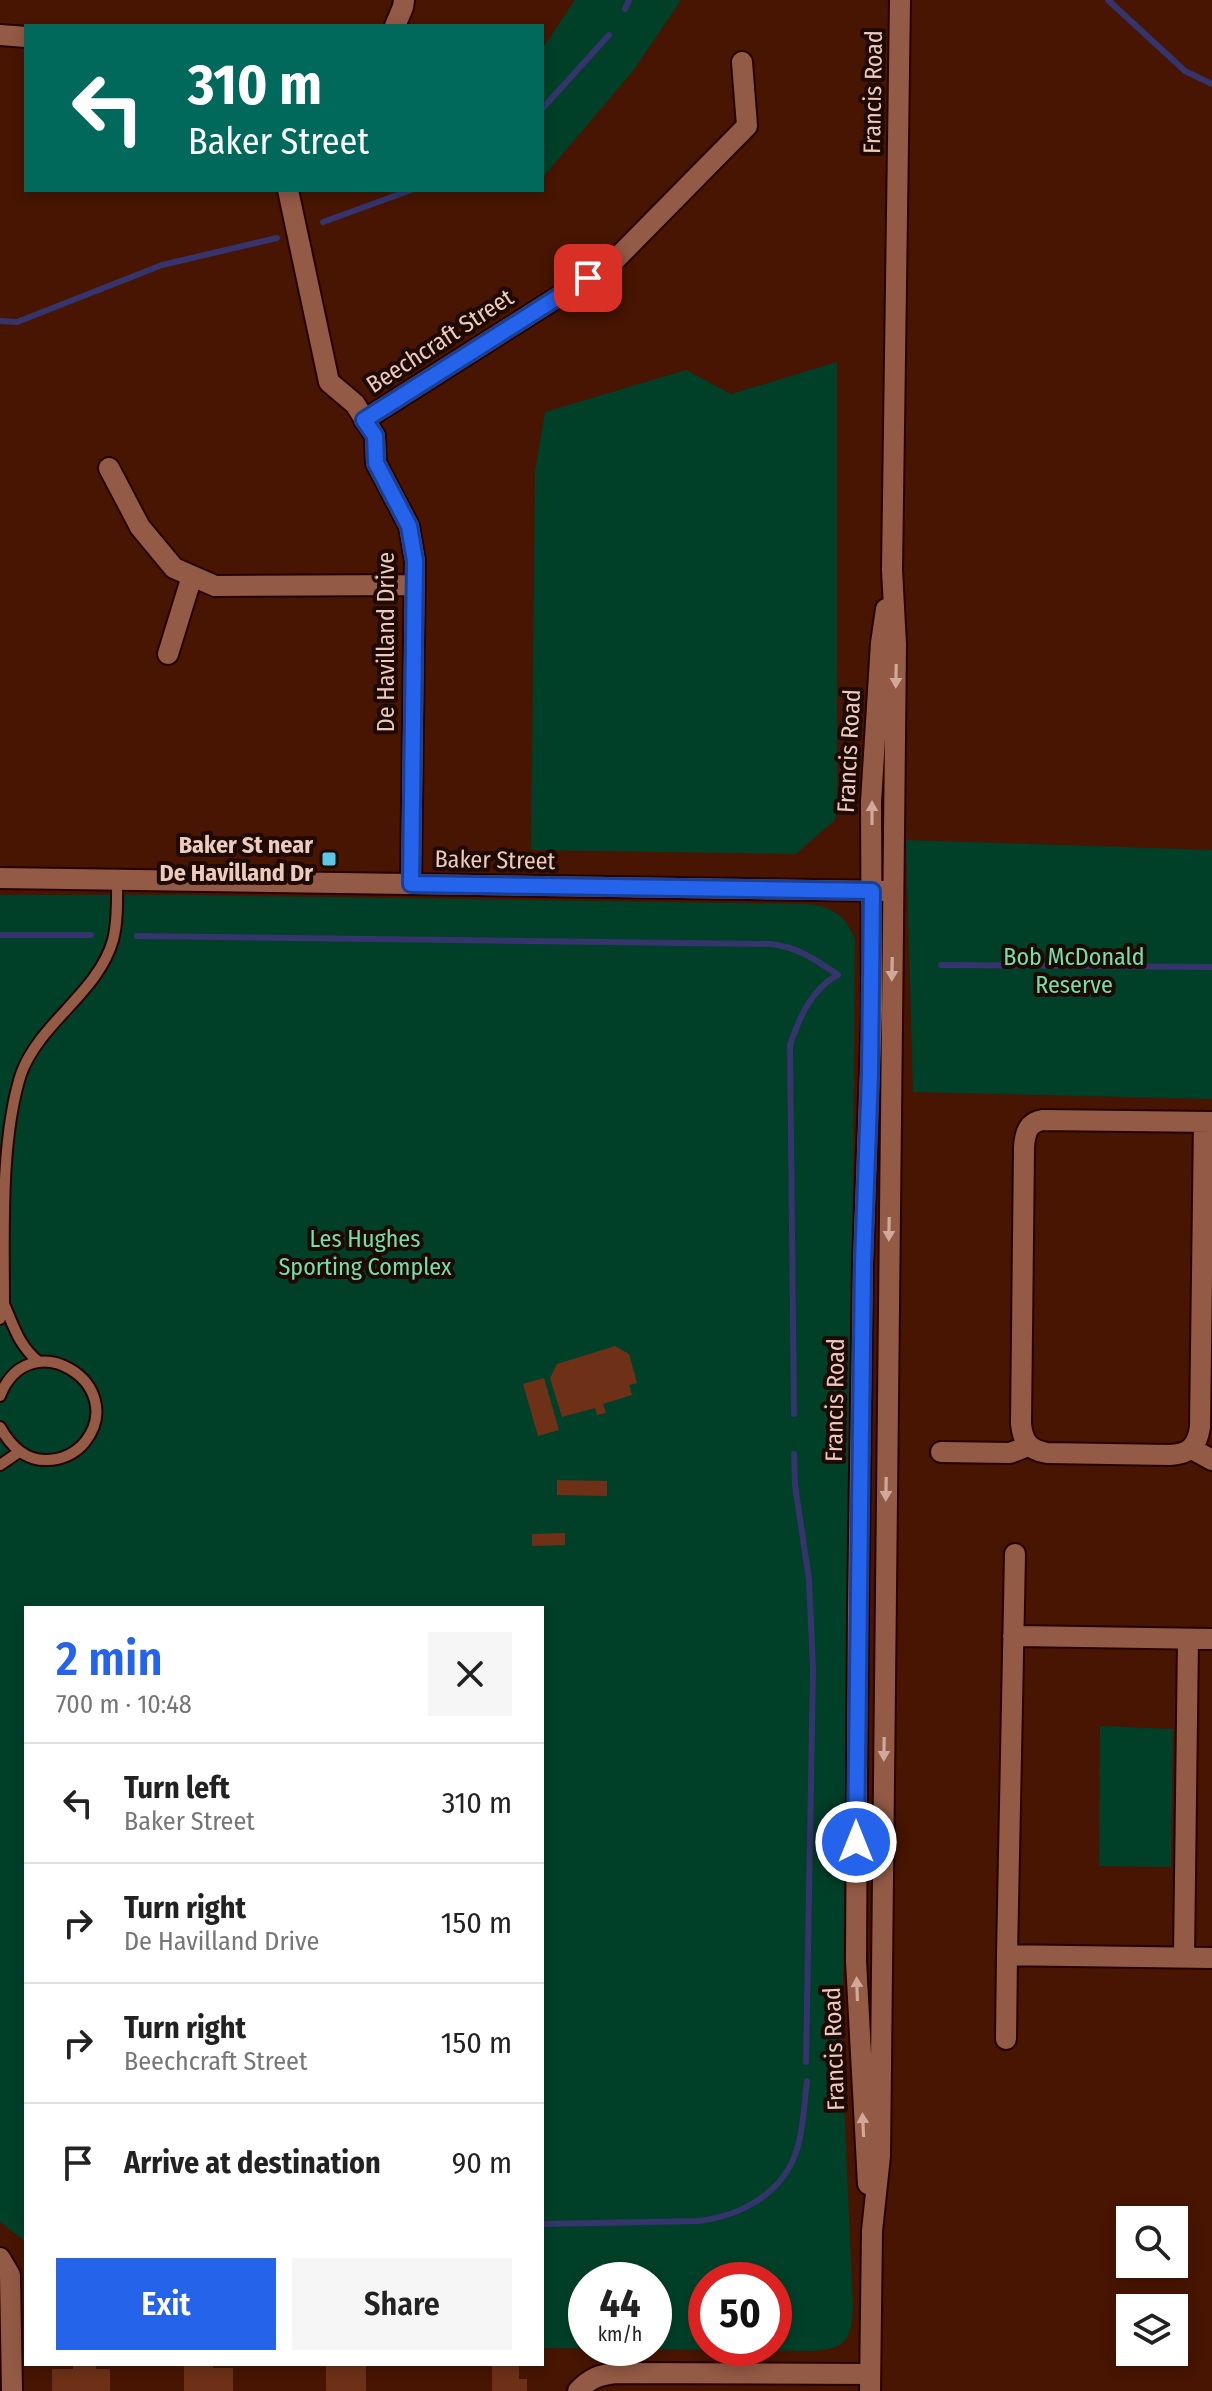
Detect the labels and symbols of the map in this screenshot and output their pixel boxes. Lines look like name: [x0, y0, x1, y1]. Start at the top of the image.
street label: Francis Road: [858, 30, 888, 154]
pin: [554, 244, 622, 312]
street label: Beechcraft Street: [361, 283, 519, 399]
street label: De Havilland Drive: [372, 552, 400, 732]
one-way arrow: [890, 664, 902, 689]
street label: Francis Road: [832, 689, 866, 813]
one-way arrow: [866, 800, 878, 825]
place label: Baker St near De Havilland Dr: [159, 831, 313, 887]
street label: Baker Street: [434, 845, 556, 875]
marker: Baker St near De Havilland Dr: [320, 850, 338, 868]
park label: Bob McDonald Reserve: [1003, 943, 1145, 999]
one-way arrow: [886, 957, 899, 982]
one-way arrow: [882, 1217, 895, 1242]
park label: Les Hughes Sporting Complex: [278, 1225, 452, 1281]
street label: Francis Road: [820, 1338, 850, 1462]
one-way arrow: [880, 1477, 893, 1502]
one-way arrow: [877, 1737, 890, 1762]
position arrow: [814, 1800, 898, 1884]
one-way arrow: [851, 1976, 864, 2001]
street label: Francis Road: [818, 1987, 850, 2111]
one-way arrow: [856, 2112, 869, 2137]
speed limit sign: 50: [688, 2262, 792, 2366]

